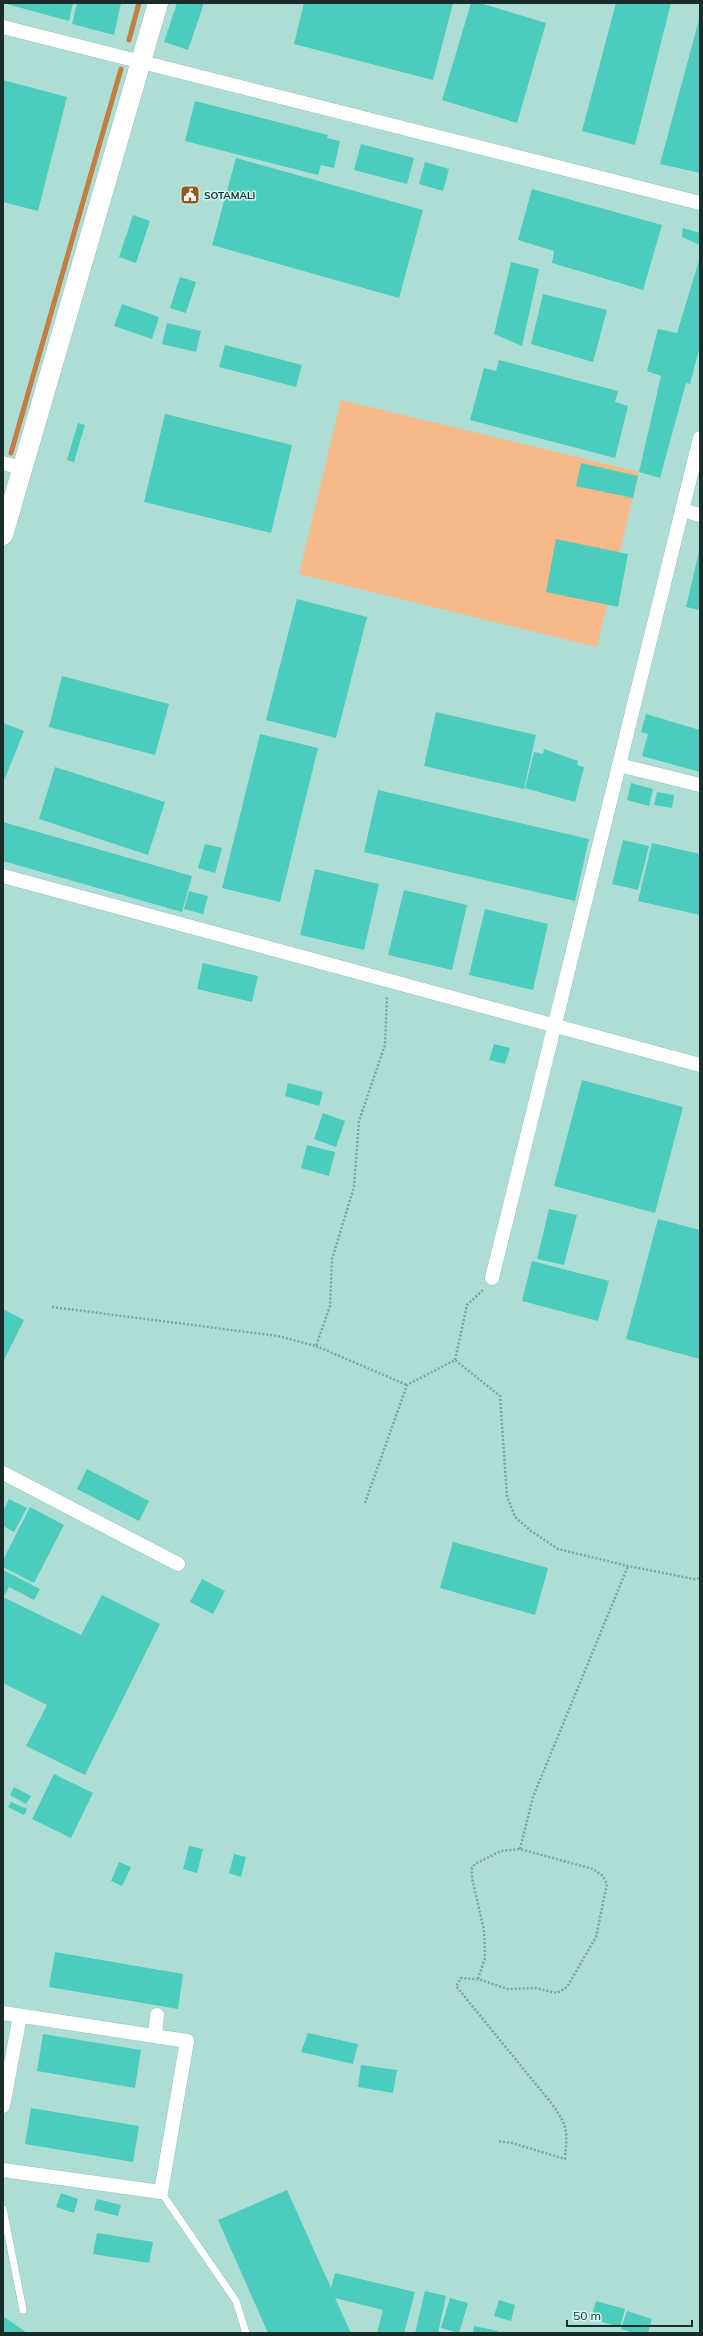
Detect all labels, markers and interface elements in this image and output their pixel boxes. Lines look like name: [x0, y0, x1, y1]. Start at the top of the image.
public building icon: SOTAMALI: [179, 184, 201, 206]
place label: SOTAMALI: [204, 189, 256, 202]
scale bar: [567, 2302, 692, 2328]
text: 50 m: [573, 2308, 601, 2323]

